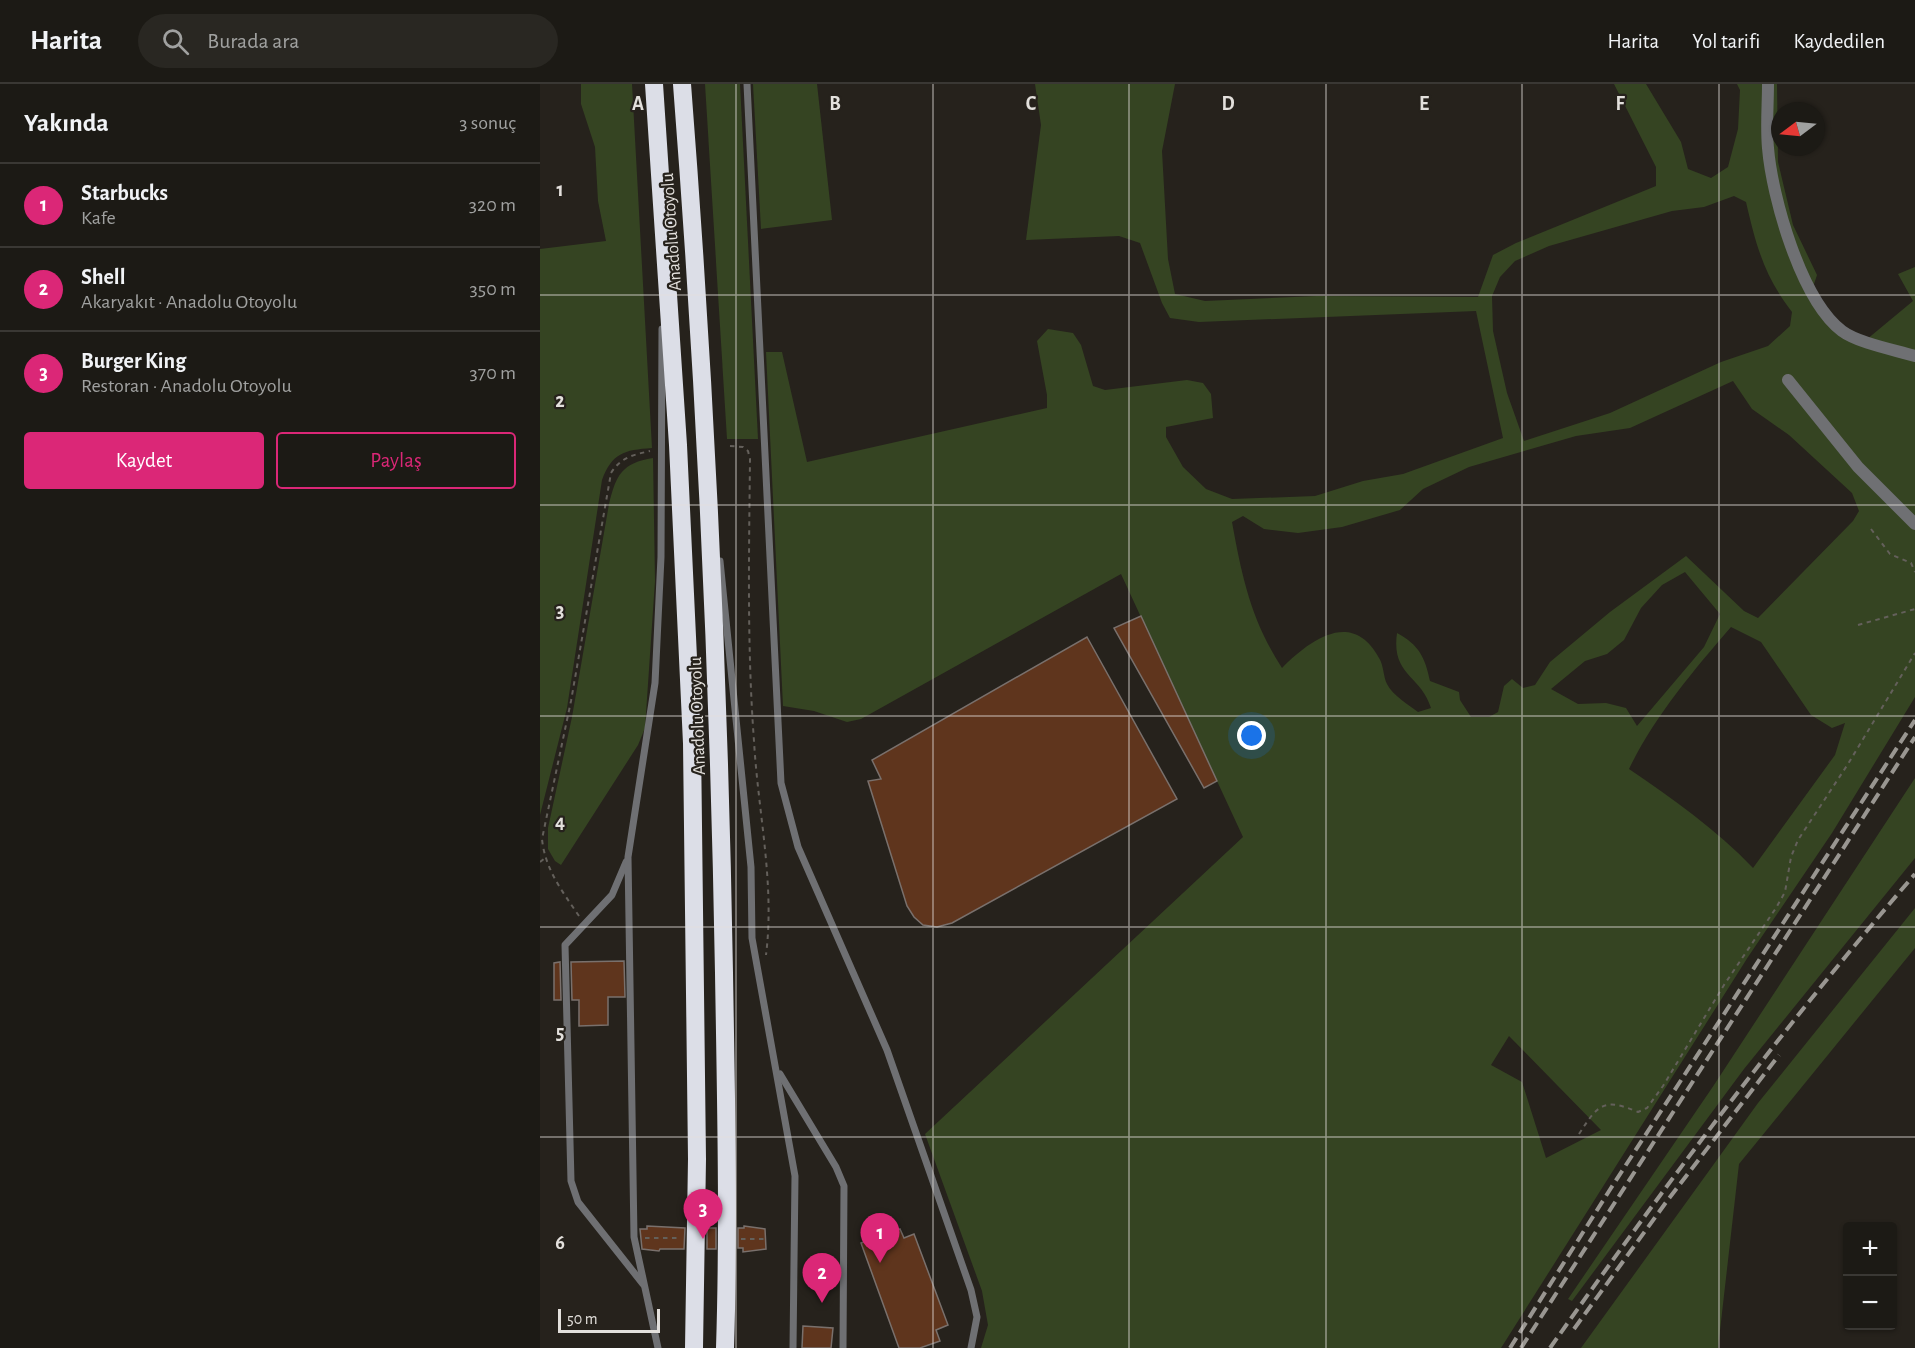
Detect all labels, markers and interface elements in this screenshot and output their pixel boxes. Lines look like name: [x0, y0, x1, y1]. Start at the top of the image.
search box: [138, 14, 558, 68]
icon: search: [159, 25, 192, 58]
text: Harita: [30, 27, 102, 55]
text: Burada ara: [207, 30, 299, 52]
text: Harita: [1607, 31, 1659, 52]
text: Yol tarifi: [1692, 31, 1760, 52]
text: Kaydedilen: [1793, 31, 1885, 52]
text: A: [632, 94, 644, 114]
text: B: [829, 94, 841, 114]
text: C: [1026, 94, 1037, 114]
text: D: [1221, 94, 1235, 114]
text: E: [1419, 94, 1429, 114]
text: F: [1615, 94, 1625, 114]
north arrow: [1771, 102, 1825, 156]
text: Yakında: [24, 110, 109, 136]
text: 3 sonuç: [459, 113, 516, 133]
street label: Anadolu Otoyolu: [659, 173, 685, 291]
text: 1: [556, 180, 564, 200]
text: Starbucks: [81, 182, 168, 204]
text: 1: [40, 195, 47, 215]
text: 320 m: [469, 195, 516, 215]
text: Kafe: [81, 208, 116, 228]
text: Shell: [81, 266, 125, 288]
text: 2: [39, 279, 48, 299]
text: 350 m: [470, 279, 516, 299]
text: Akaryakıt · Anadolu Otoyolu: [81, 292, 297, 312]
text: Burger King: [81, 350, 186, 372]
text: 3: [39, 363, 48, 383]
text: 370 m: [470, 363, 516, 383]
text: Restoran · Anadolu Otoyolu: [81, 376, 292, 396]
text: 2: [555, 391, 565, 411]
button: Kaydet: [24, 432, 264, 489]
button: Paylaş: [276, 432, 516, 489]
text: 3: [556, 601, 564, 621]
street label: Anadolu Otoyolu: [687, 657, 709, 775]
your location: [1237, 721, 1266, 750]
text: 4: [555, 812, 565, 832]
text: 5: [556, 1023, 564, 1043]
pin: 3: [684, 1190, 722, 1239]
pin: 1: [860, 1214, 900, 1263]
map controls: [1843, 1222, 1897, 1330]
button: +: [1843, 1222, 1897, 1276]
text: 6: [555, 1233, 565, 1253]
pin: 2: [802, 1254, 842, 1303]
button: −: [1843, 1276, 1897, 1330]
scale bar: [558, 1306, 660, 1334]
text: 50 m: [567, 1311, 598, 1327]

